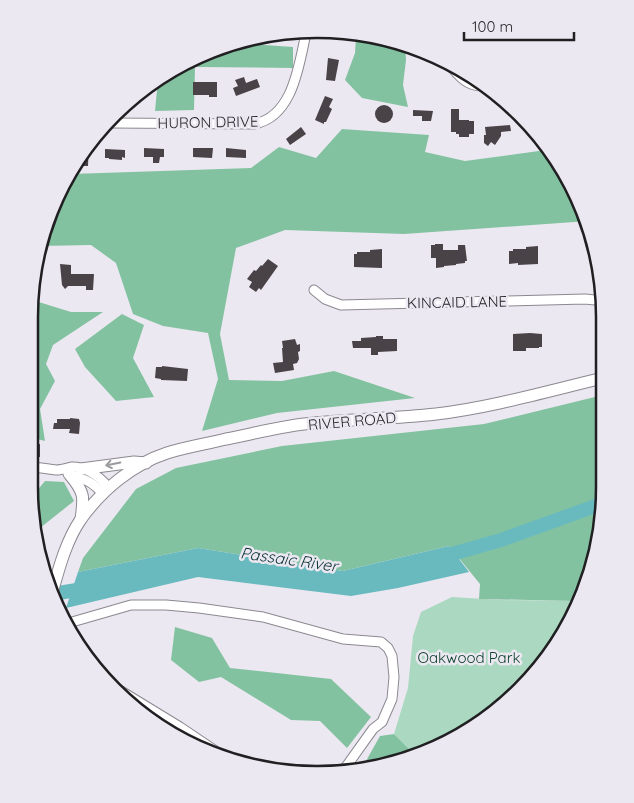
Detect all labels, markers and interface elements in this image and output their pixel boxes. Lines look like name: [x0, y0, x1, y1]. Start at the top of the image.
scale bar: [464, 10, 574, 42]
text: 100 m: [472, 17, 513, 36]
street label: HURON DRIVE: [157, 112, 259, 132]
street label: KINCAID LANE: [407, 292, 507, 312]
street label: RIVER ROAD: [307, 408, 397, 434]
one-way arrow: [106, 460, 122, 470]
water label: Passaic River: [239, 542, 341, 576]
park label: Oakwood Park: [418, 648, 520, 667]

